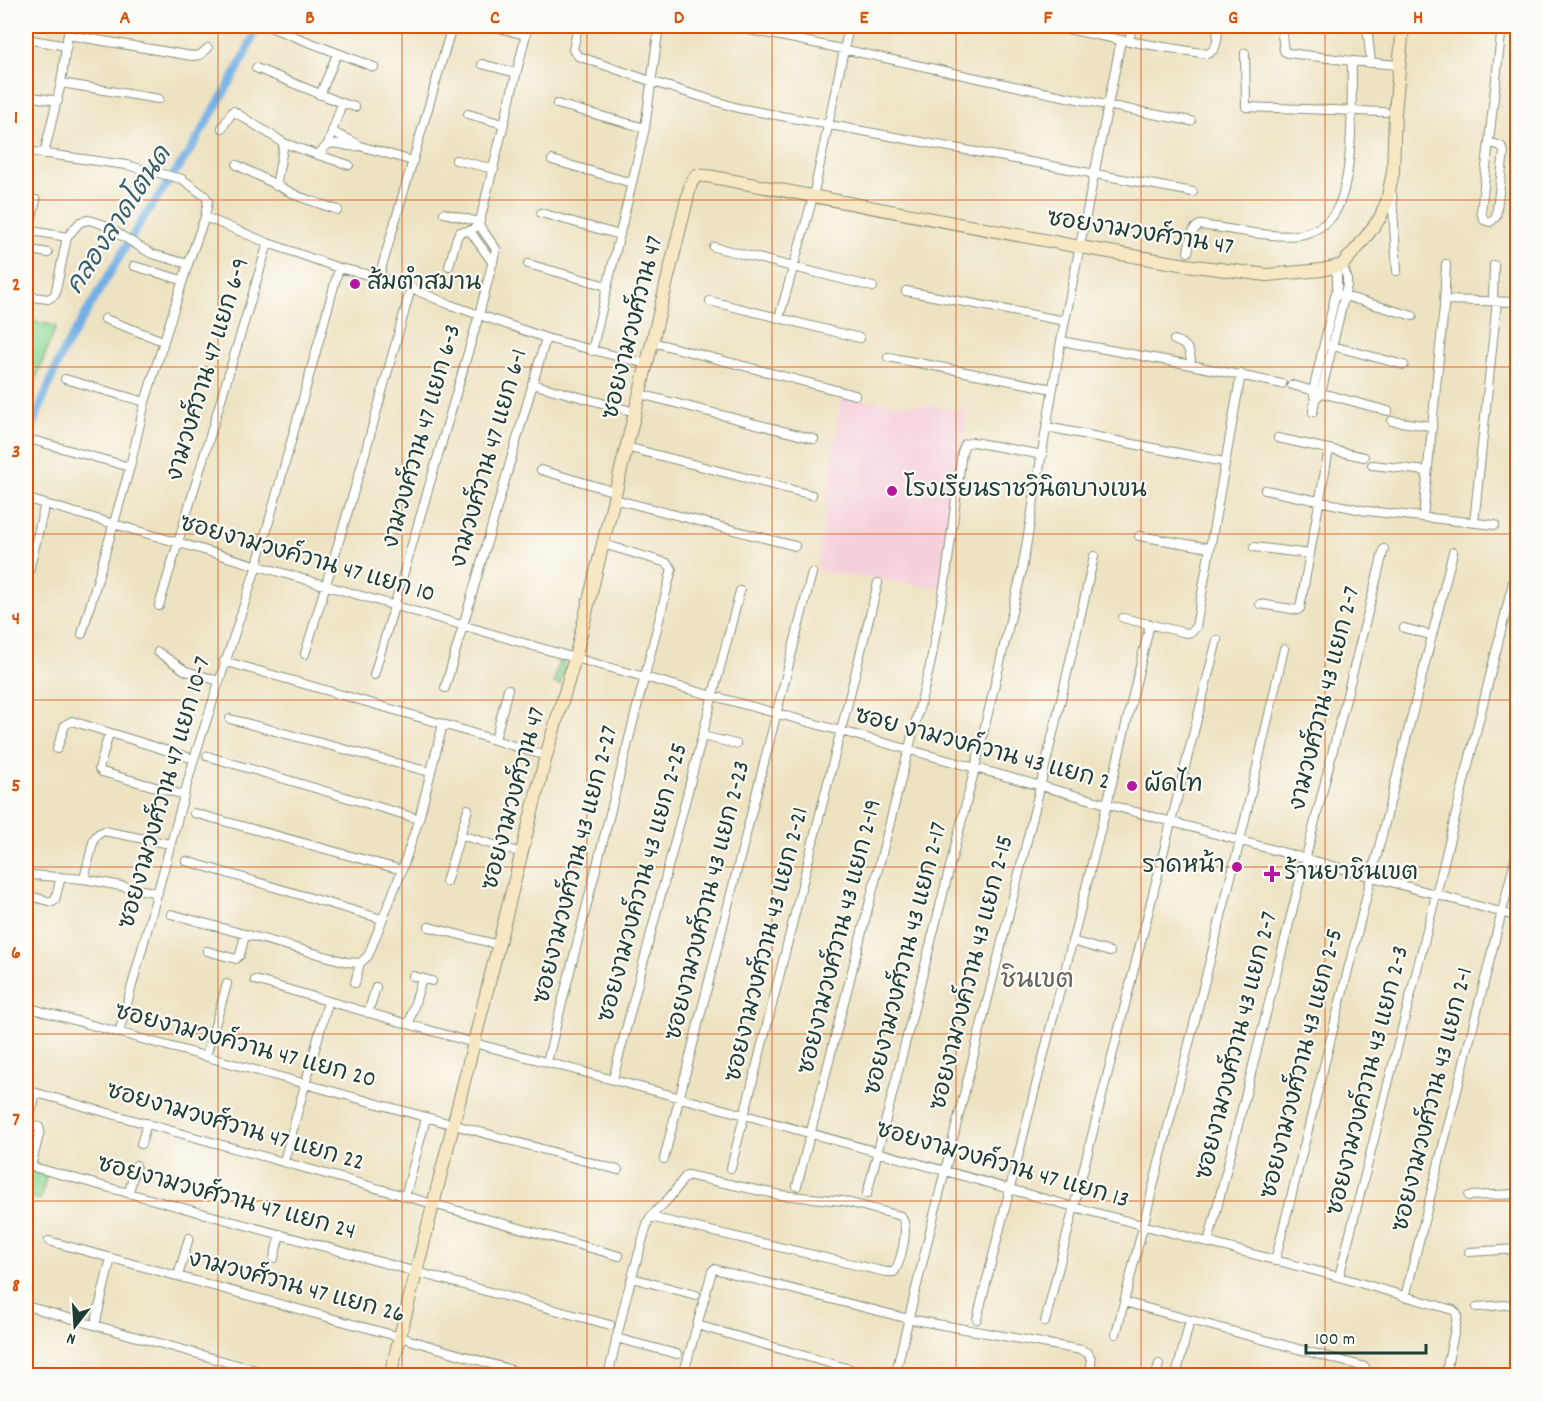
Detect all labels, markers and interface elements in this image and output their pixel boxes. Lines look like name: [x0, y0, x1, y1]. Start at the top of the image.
text: A: [120, 5, 131, 33]
text: B: [305, 5, 315, 33]
text: C: [490, 5, 500, 33]
text: D: [674, 5, 685, 33]
text: E: [859, 5, 869, 33]
text: F: [1044, 5, 1054, 33]
text: G: [1228, 5, 1238, 33]
text: H: [1413, 5, 1423, 33]
text: 1: [14, 105, 18, 133]
water label: คลองลาดโตนด: [57, 138, 182, 302]
street label: ซอยงามวงศ์วาน 47: [1044, 200, 1236, 266]
street label: ซอยงามวงศ์วาน 47: [593, 232, 673, 424]
street label: งามวงศ์วาน 47 แยก 6-9: [157, 253, 259, 486]
place label: ส้มตำสมาน: [367, 265, 481, 301]
text: 2: [12, 272, 20, 300]
marker: ส้มตำสมาน: [348, 277, 362, 291]
street label: งามวงศ์วาน 47 แยก 6-3: [373, 320, 471, 553]
street label: งามวงศ์วาน 47 แยก 6-1: [441, 345, 538, 573]
text: 3: [12, 439, 20, 467]
place label: โรงเรียนราชวินิตบางเขน: [904, 472, 1147, 508]
marker: โรงเรียนราชวินิตบางเขน: [885, 484, 899, 498]
street label: ซอยงามวงค์วาน 47 แยก 10: [175, 505, 439, 613]
street label: งามวงศ์วาน 43 แยก 2-7: [1280, 583, 1370, 815]
text: 4: [12, 606, 20, 634]
street label: ซอยงามวงศ์วาน 47 แยก 10-7: [109, 652, 221, 933]
street label: ซอย งามวงค์วาน 43 แยก 2: [850, 698, 1114, 801]
street label: ซอยงามวงศ์วาน 47: [472, 703, 556, 894]
street label: ซอยงามวงศ์วาน 43 แยก 2-27: [524, 722, 628, 1008]
street label: ซอยงามวงค์วาน 43 แยก 2-25: [588, 739, 698, 1026]
street label: ซอยงามวงศ์วาน 43 แยก 2-23: [656, 757, 760, 1044]
place label: ผัดไท: [1144, 767, 1203, 803]
text: 5: [11, 773, 21, 801]
marker: ผัดไท: [1125, 779, 1139, 793]
street label: ซอยงามวงศ์วาน 43 แยก 2-19: [788, 795, 892, 1078]
street label: ซอยงามวงศ์วาน 43 แยก 2-21: [715, 804, 819, 1086]
street label: ซอยงามวงศ์วาน 43 แยก 2-17: [855, 818, 957, 1099]
street label: ซอยงามวงค์วาน 43 แยก 2-15: [920, 831, 1024, 1114]
place label: ราดหน้า: [1142, 849, 1225, 884]
place label: ร้านยาชินเขต: [1284, 856, 1418, 891]
marker: ราดหน้า: [1230, 860, 1244, 874]
marker: ร้านยาชินเขต: [1265, 867, 1279, 881]
street label: ซอยงามวงศ์วาน 43 แยก 2-7: [1186, 908, 1288, 1184]
street label: ซอยงามวงศ์วาน 43 แยก 2-5: [1251, 925, 1353, 1203]
text: 6: [11, 940, 21, 968]
street label: ซอยงามวงค์วาน 43 แยก 2-3: [1317, 942, 1419, 1219]
district label: ชินเขต: [1000, 963, 1074, 1000]
street label: ซอยงามวงศ์วาน 43 แยก 2-1: [1383, 964, 1483, 1236]
street label: ซอยงามวงค์วาน 47 แยก 20: [110, 994, 380, 1098]
street label: ซอยงามวงศ์วาน 47 แยก 22: [102, 1073, 368, 1181]
text: 7: [12, 1107, 20, 1135]
street label: ซอยงามวงค์วาน 47 แยก 13: [871, 1112, 1133, 1218]
street label: ซอยงามวงศ์วาน 47 แยก 24: [93, 1146, 360, 1250]
street label: งามวงศ์วาน 47 แยก 26: [184, 1241, 409, 1333]
text: 8: [12, 1273, 20, 1301]
north arrow: [45, 1296, 105, 1356]
scale bar: [1306, 1317, 1426, 1355]
text: N: [64, 1326, 78, 1350]
text: 100 m: [1315, 1328, 1355, 1353]

